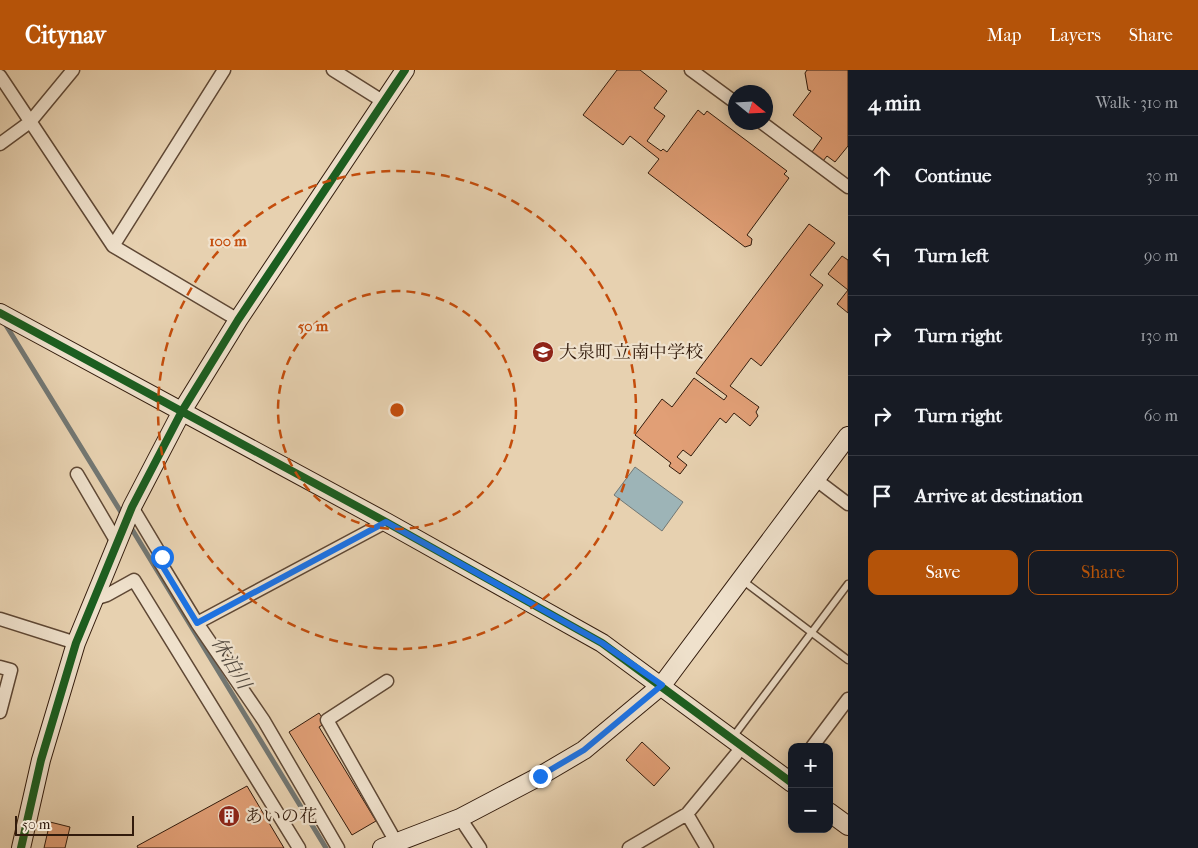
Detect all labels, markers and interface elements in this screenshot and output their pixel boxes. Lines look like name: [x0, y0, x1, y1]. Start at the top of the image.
text: Citynav: [25, 21, 106, 49]
text: Map: [987, 25, 1021, 46]
text: Layers: [1049, 25, 1101, 46]
text: Share: [1129, 25, 1173, 46]
north arrow: [728, 85, 773, 130]
text: 4 min: [868, 91, 921, 115]
text: Walk · 310 m: [1095, 93, 1178, 112]
icon: ahead: [868, 162, 896, 190]
text: Continue: [915, 165, 991, 187]
text: 30 m: [1146, 166, 1178, 185]
text: 100 m: [209, 232, 247, 250]
icon: left: [868, 242, 896, 270]
text: Turn left: [915, 245, 989, 267]
text: 90 m: [1144, 246, 1178, 265]
text: 50 m: [298, 317, 329, 335]
icon: right: [868, 322, 896, 350]
text: Turn right: [915, 325, 1002, 347]
text: 130 m: [1140, 326, 1178, 345]
school or university icon: 大泉町立南中学校: [531, 340, 555, 364]
place label: 大泉町立南中学校: [559, 342, 703, 363]
centre of rings: [388, 401, 406, 419]
icon: right: [868, 402, 896, 430]
text: Turn right: [915, 405, 1002, 427]
text: 60 m: [1144, 406, 1178, 425]
icon: arrive: [868, 482, 896, 510]
text: Arrive at destination: [915, 485, 1083, 507]
route start: [151, 546, 174, 569]
button: Save: [868, 550, 1018, 595]
button: Share: [1028, 550, 1178, 595]
water label: 休泊川: [207, 633, 256, 695]
map controls: [788, 743, 833, 833]
button: +: [788, 743, 833, 788]
route end: [529, 765, 552, 788]
button: −: [788, 788, 833, 833]
building icon: あいの花: [217, 804, 241, 828]
place label: あいの花: [245, 806, 317, 827]
scale bar: [15, 813, 134, 836]
text: 50 m: [22, 816, 50, 833]

